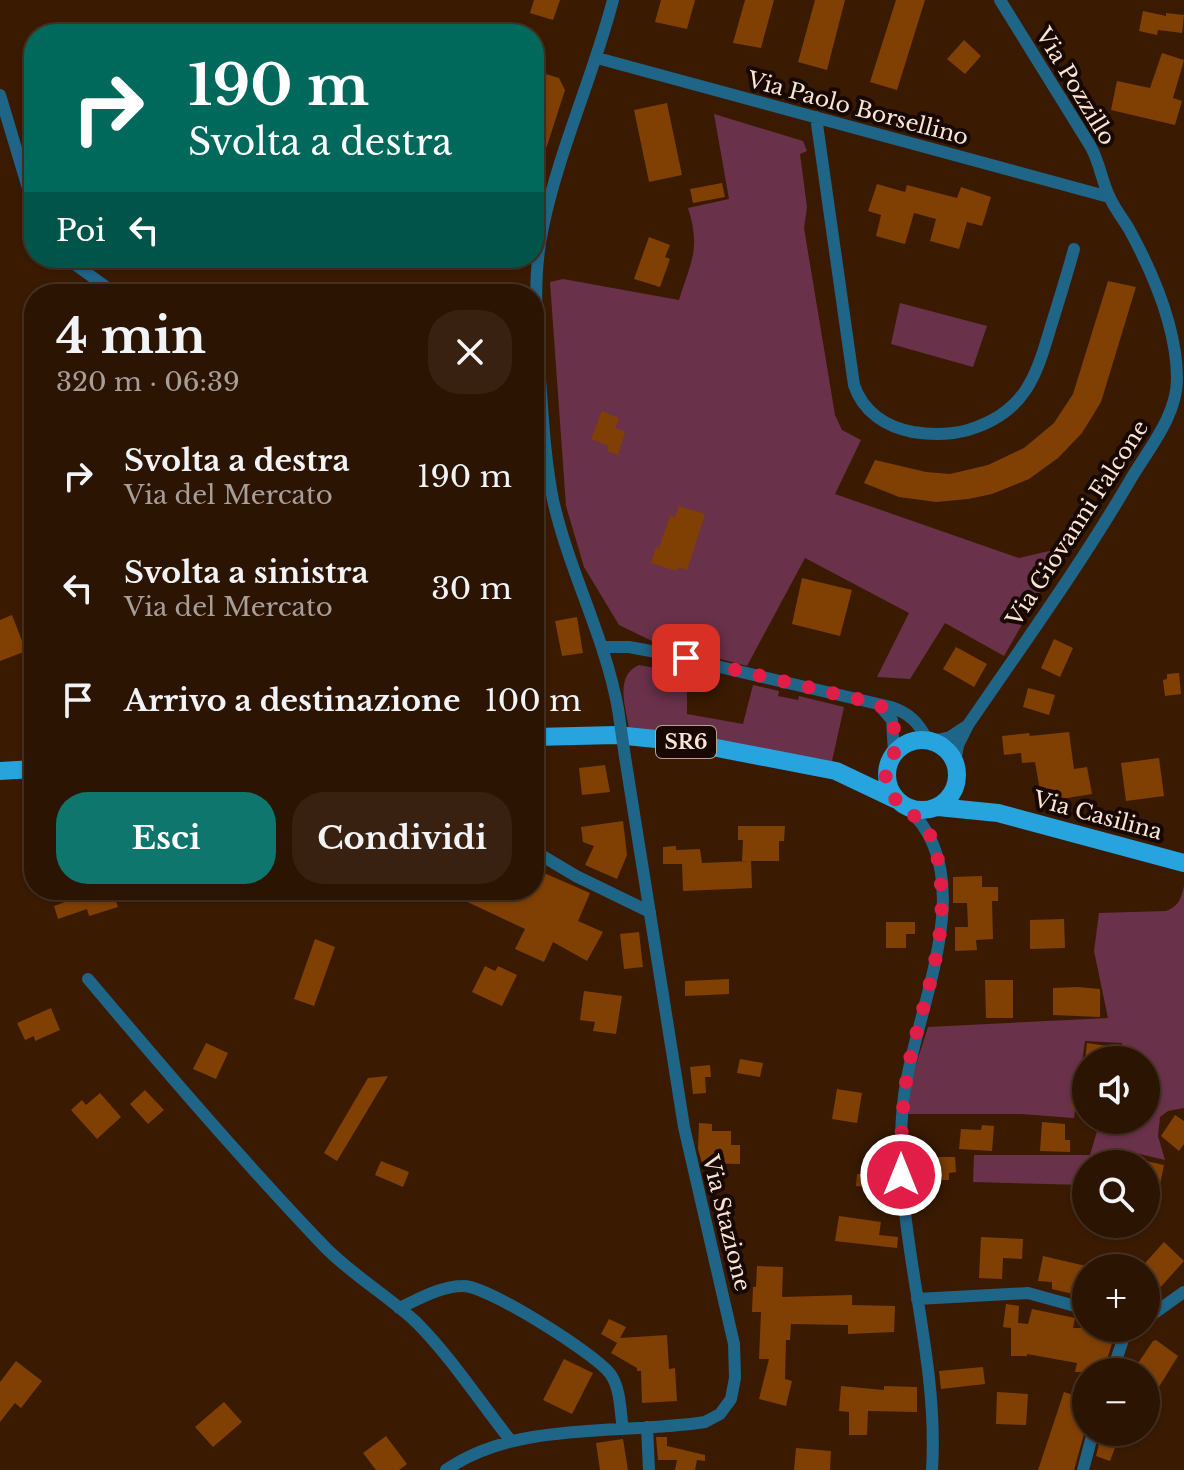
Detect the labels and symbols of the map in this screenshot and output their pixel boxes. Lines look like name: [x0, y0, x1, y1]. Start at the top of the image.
street label: Via Pozzillo: [1029, 22, 1121, 150]
street label: Via Paolo Borsellino: [743, 66, 971, 151]
street label: Via Giovanni Falcone: [1000, 415, 1154, 632]
pin: [652, 624, 720, 692]
road number: SR6: [656, 726, 716, 758]
street label: Via Casilina: [1030, 785, 1166, 846]
position arrow: [859, 1133, 943, 1217]
street label: Via Stazione: [696, 1151, 756, 1294]

